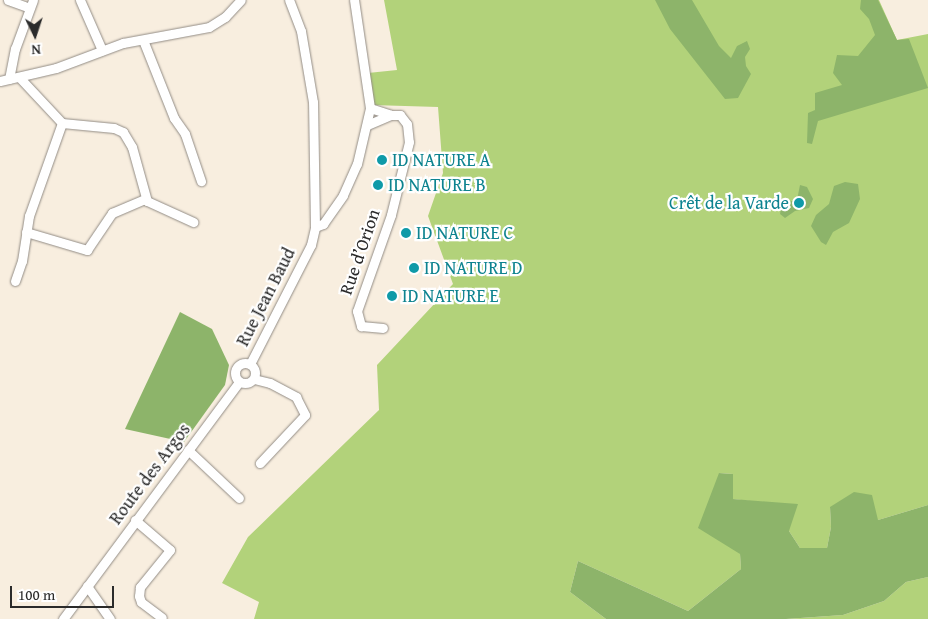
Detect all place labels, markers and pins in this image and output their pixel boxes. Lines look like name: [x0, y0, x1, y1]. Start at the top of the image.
place label: ID NATURE A: [392, 149, 491, 171]
marker: ID NATURE A: [376, 154, 388, 166]
place label: ID NATURE B: [388, 174, 486, 196]
marker: ID NATURE B: [372, 179, 384, 191]
place label: Crêt de la Varde: [669, 192, 789, 214]
marker: Crêt de la Varde: [793, 197, 805, 209]
place label: ID NATURE C: [416, 222, 513, 244]
marker: ID NATURE C: [400, 227, 412, 239]
place label: ID NATURE D: [424, 257, 523, 279]
marker: ID NATURE D: [408, 262, 420, 274]
place label: ID NATURE E: [402, 285, 499, 307]
marker: ID NATURE E: [386, 290, 398, 302]

